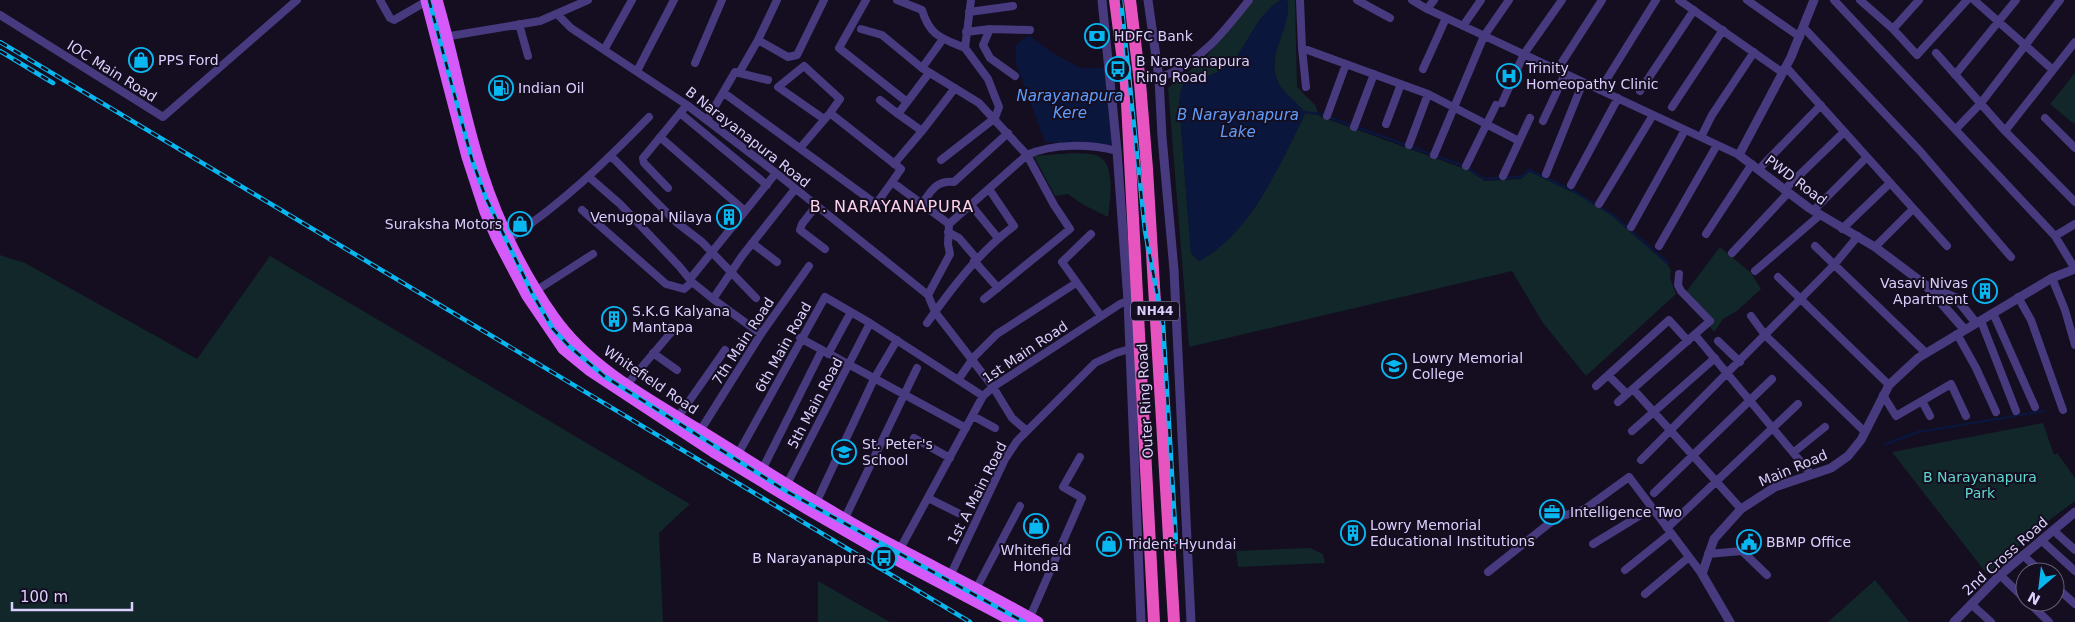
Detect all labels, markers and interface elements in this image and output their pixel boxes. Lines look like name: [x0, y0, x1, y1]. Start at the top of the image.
bank icon: HDFC Bank: [1084, 23, 1110, 49]
place label: HDFC Bank: [1114, 28, 1194, 44]
street label: IOC Main Road: [64, 37, 160, 105]
shop icon: PPS Ford: [128, 47, 154, 73]
place label: PPS Ford: [158, 52, 219, 68]
place label: B Narayanapura Ring Road: [1136, 53, 1250, 85]
bus stop icon: B Narayanapura Ring Road: [1105, 56, 1131, 82]
place label: Trinity Homeopathy Clinic: [1525, 60, 1659, 92]
hospital icon: Trinity Homeopathy Clinic: [1496, 63, 1522, 89]
fuel station icon: Indian Oil: [488, 75, 514, 101]
place label: Indian Oil: [518, 80, 584, 96]
street label: B Narayanapura Road: [683, 83, 813, 191]
water label: Narayanapura Kere: [1017, 87, 1123, 122]
water label: B Narayanapura Lake: [1177, 106, 1299, 141]
street label: PWD Road: [1762, 152, 1830, 208]
district label: B. NARAYANAPURA: [810, 197, 974, 216]
building icon: Venugopal Nilaya: [716, 204, 742, 230]
place label: Venugopal Nilaya: [590, 209, 712, 225]
shop icon: Suraksha Motors: [507, 211, 533, 237]
place label: Suraksha Motors: [385, 216, 502, 232]
place label: Vasavi Nivas Apartment: [1880, 275, 1969, 307]
building icon: Vasavi Nivas Apartment: [1972, 278, 1998, 304]
street label: 7th Main Road: [709, 294, 777, 388]
street label: 6th Main Road: [752, 299, 814, 395]
road number: NH44: [1131, 302, 1179, 321]
place label: S.K.G Kalyana Mantapa: [632, 303, 730, 335]
building icon: S.K.G Kalyana Mantapa: [601, 306, 627, 332]
street label: 1st Main Road: [979, 318, 1071, 386]
street label: Whitefield Road: [601, 342, 701, 418]
street label: Outer Ring Road: [1134, 343, 1156, 459]
place label: Lowry Memorial College: [1412, 350, 1523, 382]
school or university icon: Lowry Memorial College: [1381, 353, 1407, 379]
street label: 5th Main Road: [784, 355, 846, 451]
place label: St. Peter's School: [862, 436, 933, 468]
school or university icon: St. Peter's School: [831, 439, 857, 465]
street label: 1st A Main Road: [944, 439, 1010, 547]
street label: Main Road: [1756, 446, 1830, 490]
park label: B Narayanapura Park: [1923, 469, 2037, 501]
office icon: Intelligence Two: [1539, 499, 1565, 525]
place label: Intelligence Two: [1570, 504, 1682, 520]
shop icon: Whitefield Honda: [1023, 513, 1049, 539]
street label: 2nd Cross Road: [1959, 514, 2051, 598]
place label: Lowry Memorial Educational Institutions: [1370, 517, 1535, 549]
building icon: Lowry Memorial Educational Institutions: [1340, 520, 1366, 546]
public building icon: BBMP Office: [1736, 529, 1762, 555]
shop icon: Trident Hyundai: [1096, 531, 1122, 557]
place label: BBMP Office: [1766, 534, 1851, 550]
place label: Trident Hyundai: [1125, 536, 1236, 552]
place label: Whitefield Honda: [1001, 542, 1071, 574]
bus stop icon: B Narayanapura: [871, 545, 897, 571]
place label: B Narayanapura: [752, 550, 866, 566]
north arrow: [2015, 562, 2065, 612]
scale bar: [12, 580, 132, 612]
text: 100 m: [20, 588, 68, 606]
text: N: [2025, 589, 2043, 608]

